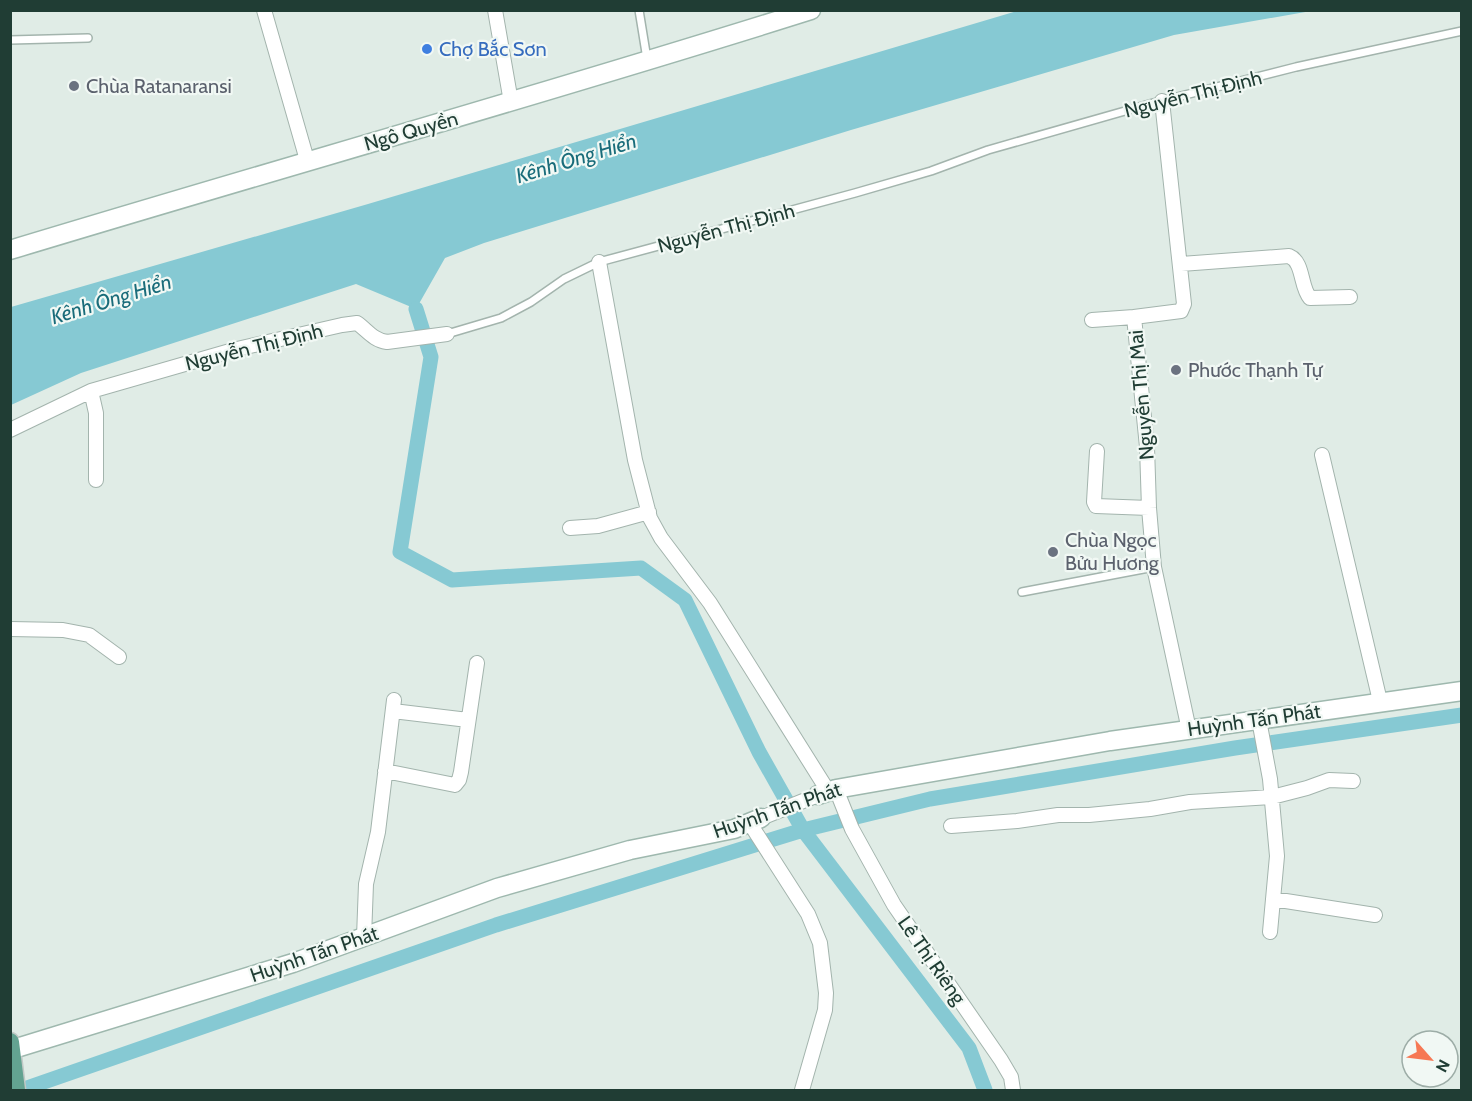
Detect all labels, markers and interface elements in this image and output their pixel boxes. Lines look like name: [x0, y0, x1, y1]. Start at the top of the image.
place label: Chợ Bắc Sơn: [439, 37, 547, 61]
marker: Chợ Bắc Sơn: [420, 42, 434, 56]
street label: Nguyễn Thị Định: [1122, 65, 1264, 123]
place label: Chùa Ratanaransi: [86, 74, 232, 98]
marker: Chùa Ratanaransi: [67, 79, 81, 93]
street label: Ngô Quyền: [361, 106, 461, 156]
water label: Kênh Ông Hiển: [512, 127, 639, 188]
street label: Nguyễn Thị Định: [655, 198, 797, 258]
water label: Kênh Ông Hiển: [47, 268, 174, 329]
street label: Nguyễn Thị Định: [183, 318, 325, 376]
street label: Nguyễn Thị Mai: [1123, 329, 1159, 461]
place label: Phước Thạnh Tự: [1188, 358, 1324, 382]
marker: Phước Thạnh Tự: [1169, 363, 1183, 377]
place label: Chùa Ngọc Bửu Hương: [1065, 528, 1160, 575]
marker: Chùa Ngọc Bửu Hương: [1046, 545, 1060, 559]
street label: Huỳnh Tấn Phát: [1186, 699, 1322, 741]
street label: Huỳnh Tấn Phát: [710, 777, 845, 843]
street label: Lê Thị Riêng: [893, 911, 972, 1010]
street label: Huỳnh Tấn Phát: [247, 921, 382, 987]
north arrow: [1400, 1029, 1460, 1089]
text: N: [1432, 1056, 1454, 1075]

